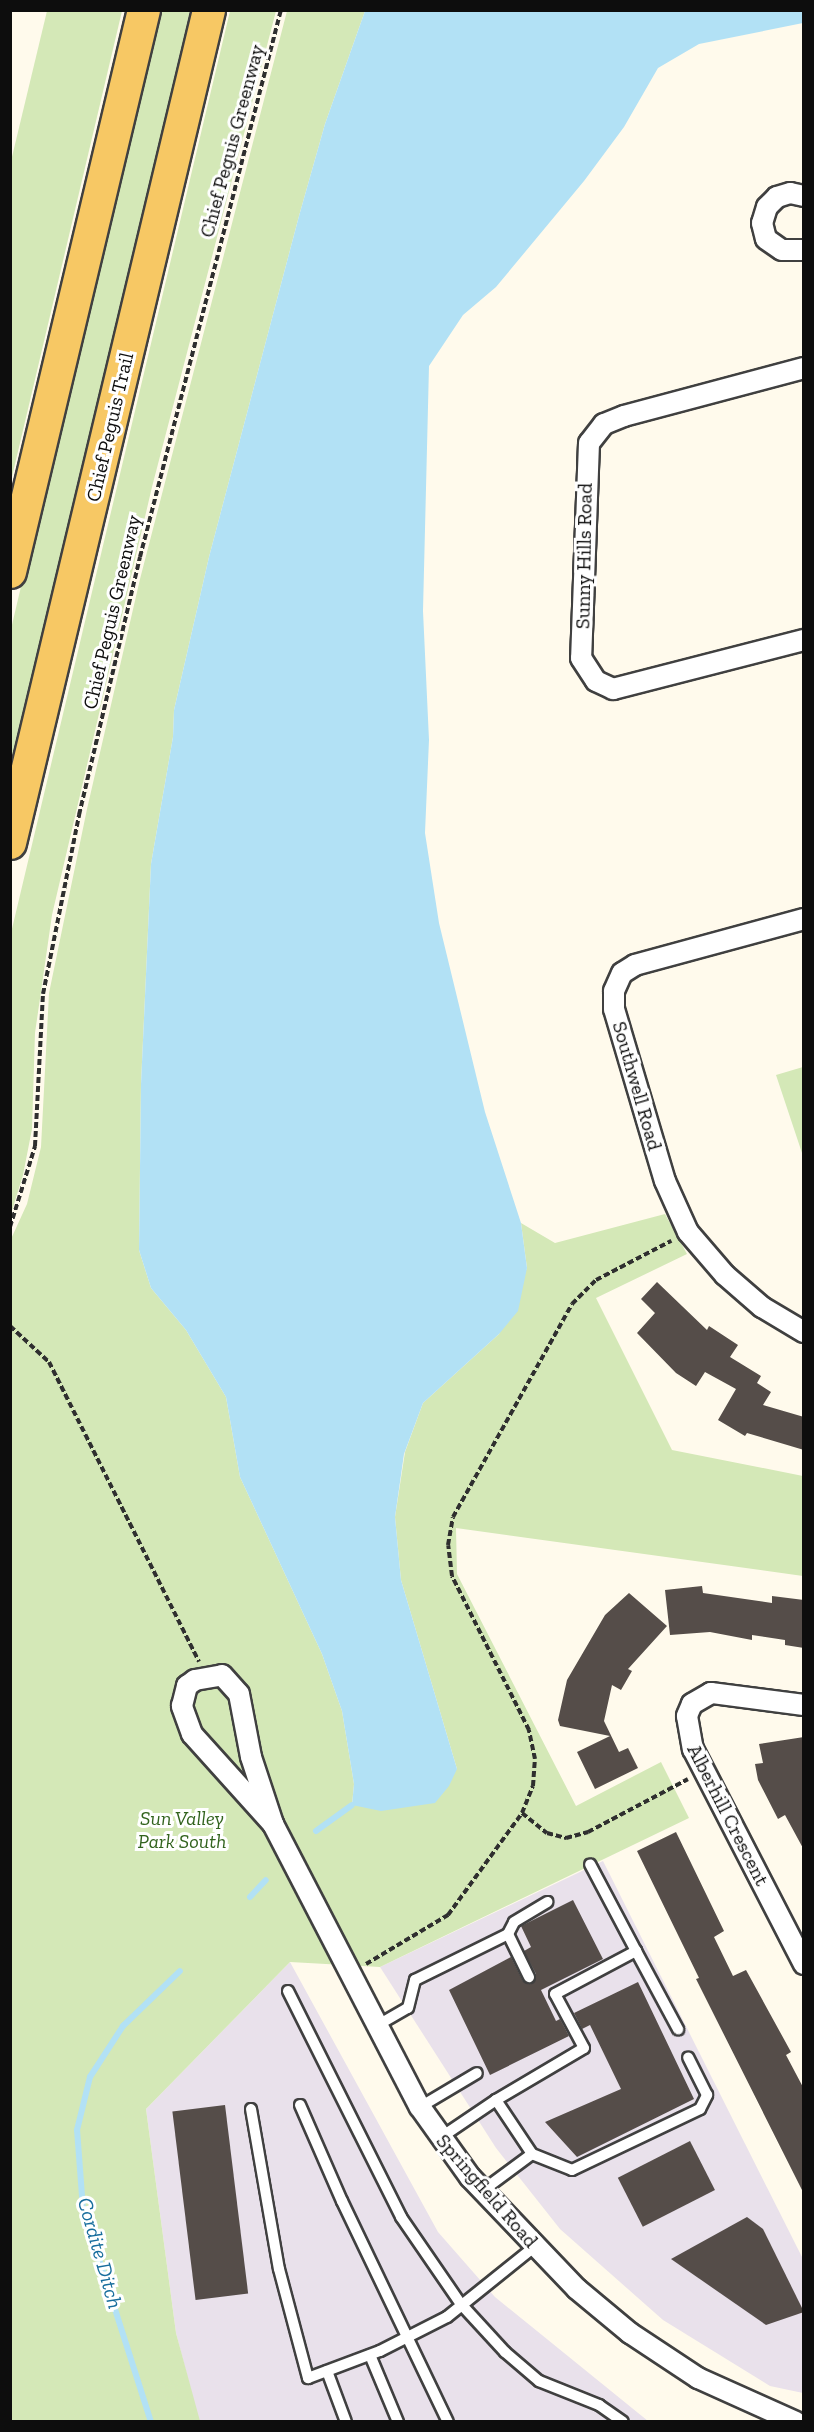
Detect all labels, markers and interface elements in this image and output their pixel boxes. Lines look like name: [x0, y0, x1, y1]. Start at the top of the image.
street label: Chief Peguis Greenway: [195, 42, 269, 240]
street label: Chief Peguis Trail: [81, 350, 139, 504]
street label: Sunny Hills Road: [571, 482, 597, 630]
street label: Chief Peguis Greenway: [78, 513, 146, 711]
street label: Southwell Road: [607, 1019, 667, 1153]
street label: Alberhill Crescent: [682, 1740, 774, 1890]
park label: Sun Valley Park South: [138, 1806, 226, 1853]
street label: Springfield Road: [431, 2129, 543, 2253]
water label: Cordite Ditch: [72, 2195, 128, 2311]

